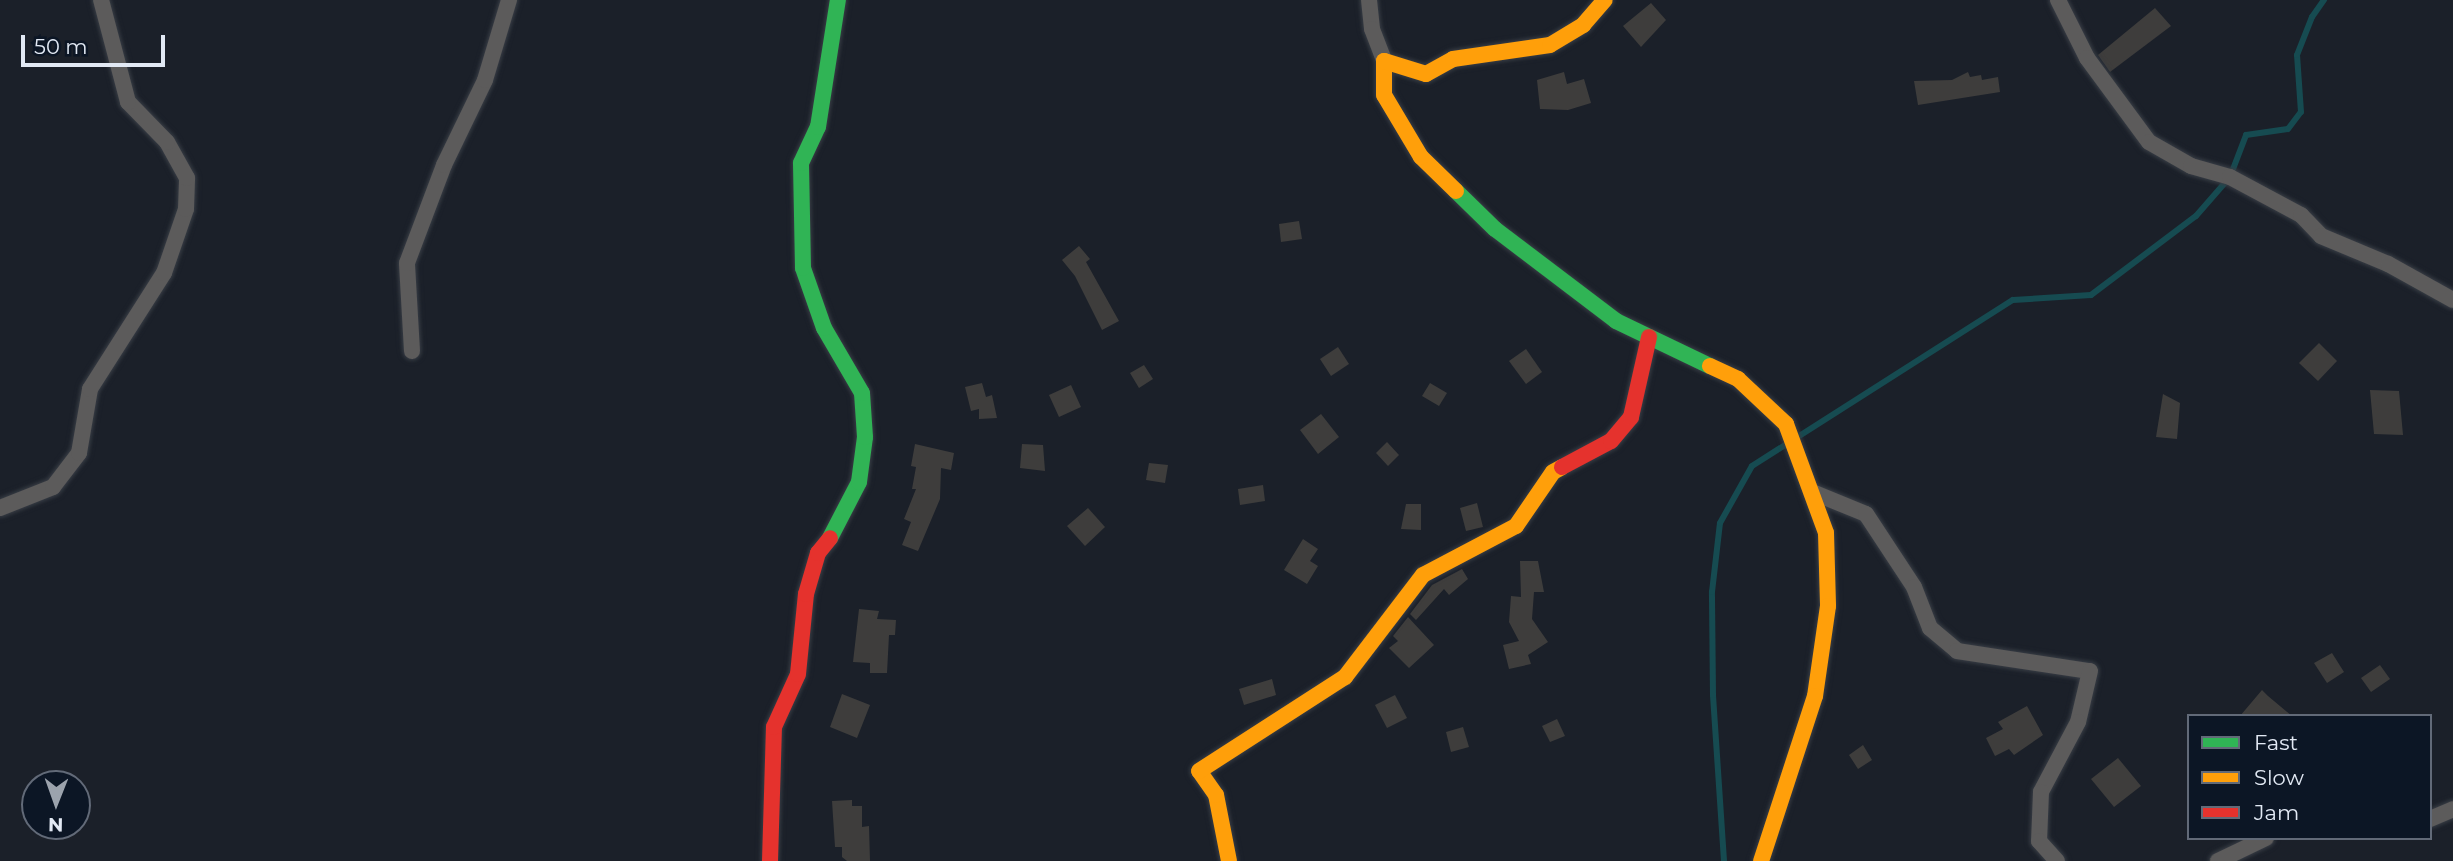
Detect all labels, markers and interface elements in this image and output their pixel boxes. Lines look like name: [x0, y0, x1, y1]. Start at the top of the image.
scale bar: [24, 21, 168, 65]
text: 50 m: [34, 34, 88, 59]
legend: [2187, 714, 2432, 840]
text: Fast: [2254, 730, 2298, 755]
text: Slow: [2254, 765, 2304, 790]
north arrow: [21, 770, 91, 840]
text: Jam: [2254, 800, 2299, 825]
text: N: [48, 813, 64, 836]

